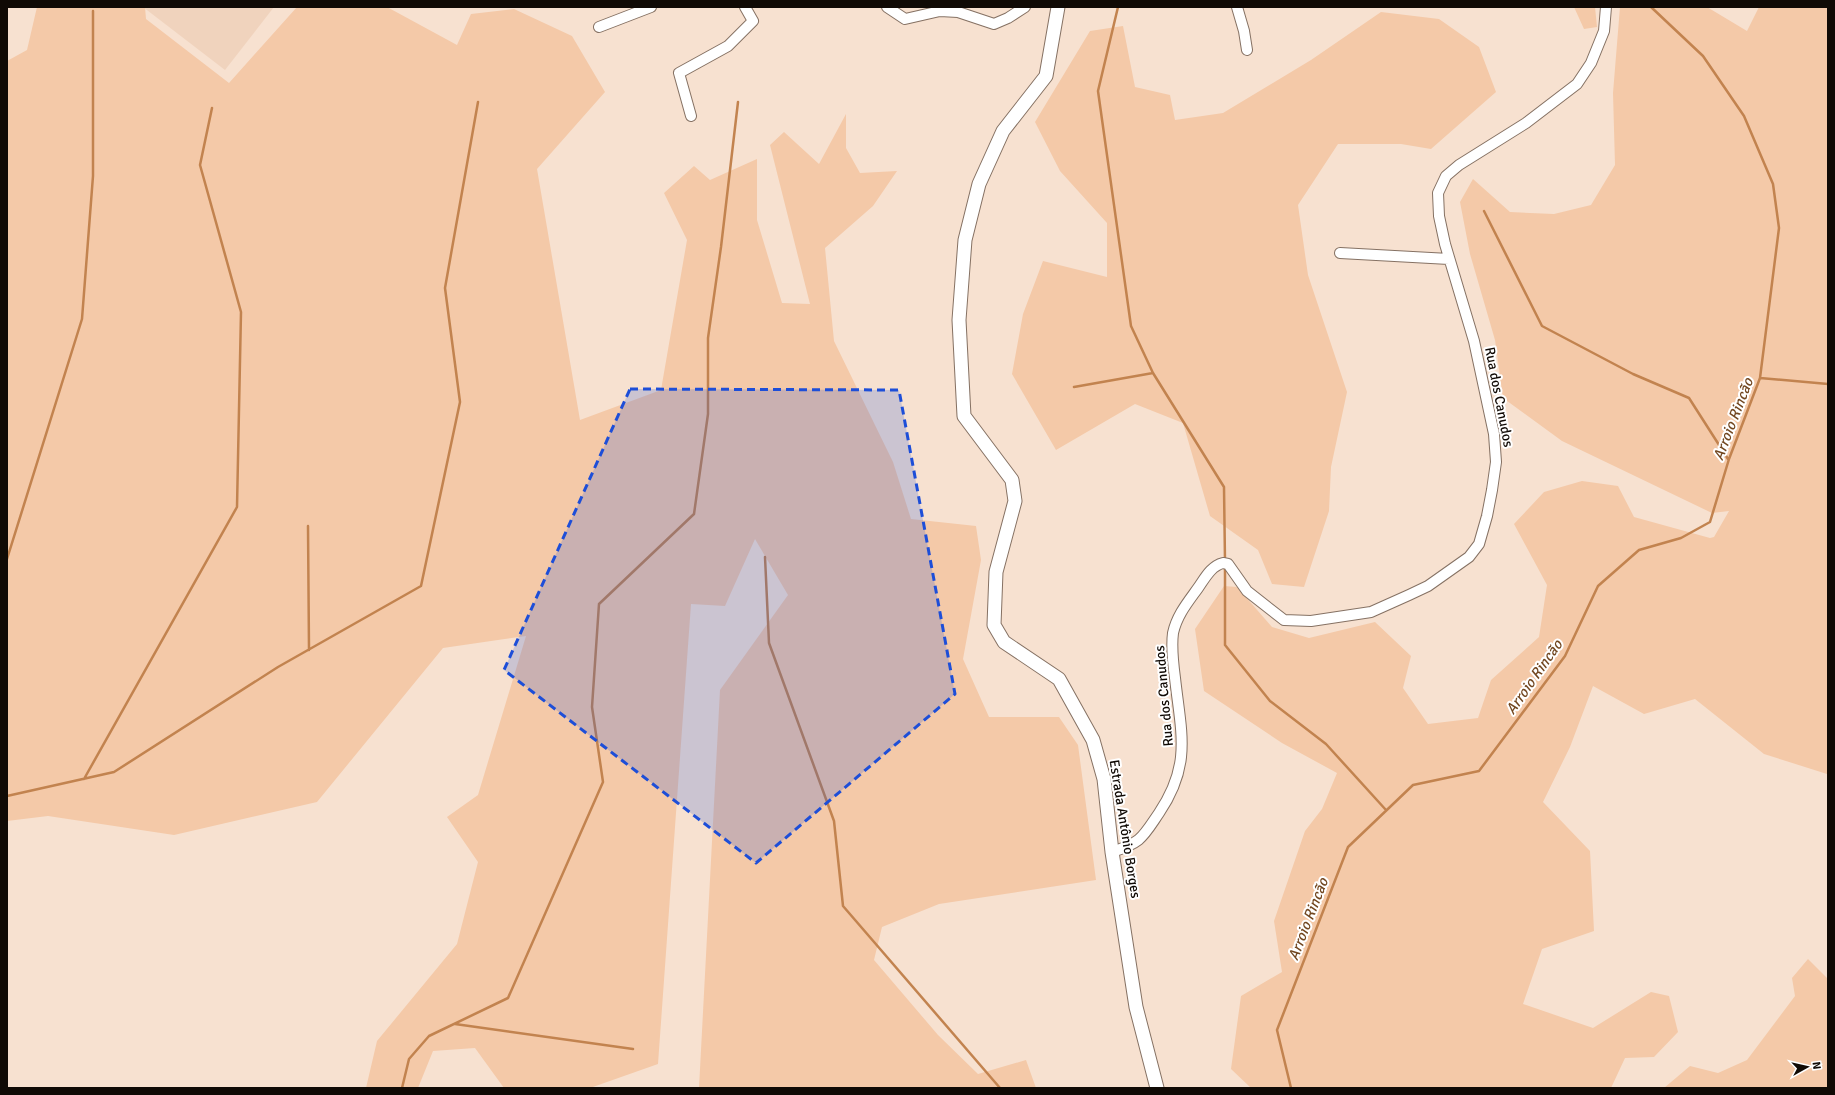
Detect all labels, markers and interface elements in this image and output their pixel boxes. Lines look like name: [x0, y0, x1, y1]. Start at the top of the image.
street label: Rua dos Canudos: [1481, 346, 1517, 448]
water label: Arroio Rincão: [1709, 374, 1757, 463]
water label: Arroio Rincão: [1502, 635, 1567, 718]
street label: Rua dos Canudos: [1151, 645, 1177, 747]
street label: Estrada Antônio Borges: [1106, 759, 1144, 899]
water label: Arroio Rincão: [1284, 874, 1332, 963]
north arrow: [1787, 1047, 1827, 1087]
text: N: [1809, 1061, 1823, 1070]

